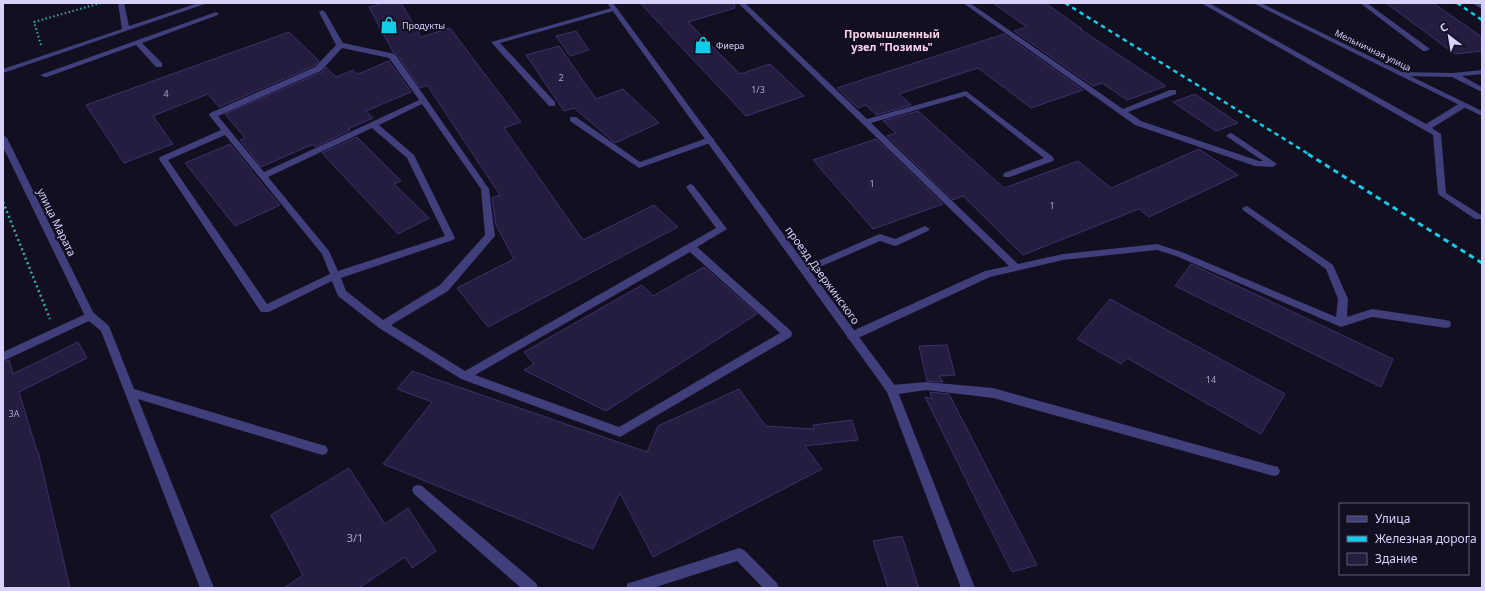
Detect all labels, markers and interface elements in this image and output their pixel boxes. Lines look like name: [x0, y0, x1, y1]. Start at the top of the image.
shop icon: Продукты: [379, 15, 399, 35]
north arrow: [1429, 16, 1469, 56]
place label: Продукты: [402, 19, 445, 32]
text: С: [1437, 19, 1451, 35]
district label: Промышленный узел "Позимь": [844, 26, 940, 54]
street label: Мельничная улица: [1333, 26, 1413, 74]
shop icon: Фиера: [693, 35, 713, 55]
place label: Фиера: [716, 39, 744, 52]
house number: 2: [558, 71, 564, 84]
house number: 1/3: [751, 83, 765, 96]
house number: 4: [163, 87, 169, 100]
house number: 1: [869, 177, 875, 190]
street label: улица Марата: [34, 185, 80, 259]
house number: 1: [1049, 199, 1055, 212]
street label: проезд Дзержинского: [782, 223, 864, 327]
house number: 14: [1206, 373, 1216, 386]
house number: 3А: [9, 407, 20, 420]
legend: [1339, 503, 1469, 575]
text: Улица: [1375, 510, 1410, 527]
house number: 3/1: [347, 530, 363, 545]
text: Железная дорога: [1375, 530, 1477, 547]
text: Здание: [1375, 550, 1418, 567]

